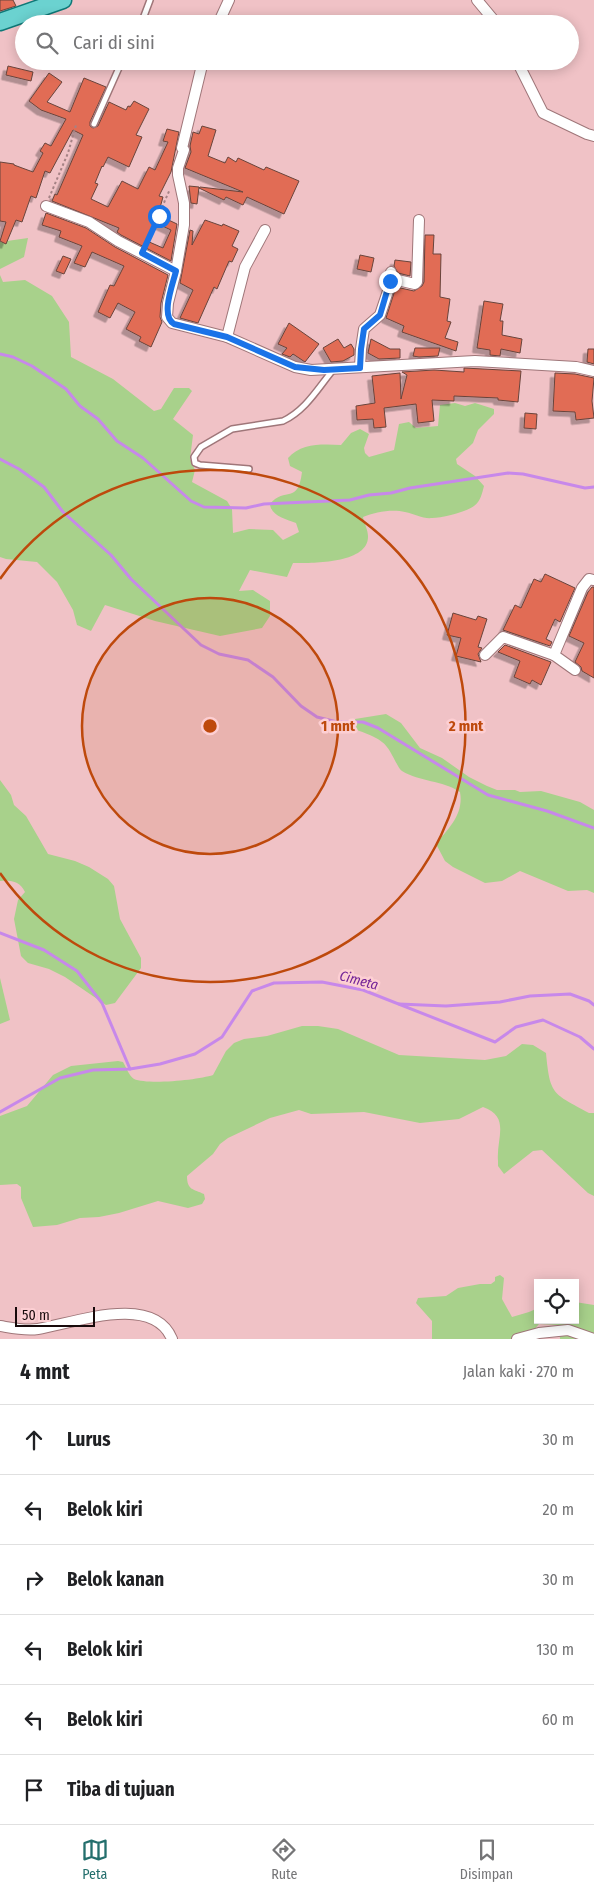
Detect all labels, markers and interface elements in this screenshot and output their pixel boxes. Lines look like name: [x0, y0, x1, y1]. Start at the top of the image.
search box: [15, 15, 579, 70]
icon: search: [33, 29, 61, 57]
text: Cari di sini: [73, 31, 155, 54]
route start: [148, 205, 171, 228]
route end: [379, 270, 402, 293]
centre of rings: [201, 717, 219, 735]
text: 1 mnt: [321, 717, 356, 735]
text: 2 mnt: [448, 717, 484, 735]
water label: Cimeta: [338, 967, 380, 994]
map controls: [534, 1279, 579, 1324]
button: locate: [534, 1279, 579, 1324]
scale bar: [15, 1304, 95, 1327]
text: 50 m: [22, 1307, 50, 1324]
text: 4 mnt: [20, 1359, 70, 1385]
text: Jalan kaki · 270 m: [463, 1362, 574, 1381]
icon: ahead: [20, 1426, 48, 1454]
text: Lurus: [67, 1428, 111, 1451]
text: 30 m: [542, 1430, 574, 1449]
icon: left: [20, 1496, 48, 1524]
text: Belok kiri: [67, 1498, 143, 1521]
text: 20 m: [543, 1500, 574, 1519]
icon: right: [20, 1566, 48, 1594]
text: Belok kanan: [67, 1568, 164, 1591]
text: 30 m: [542, 1570, 574, 1589]
icon: left: [20, 1636, 48, 1664]
text: Belok kiri: [67, 1638, 143, 1661]
text: 130 m: [536, 1640, 574, 1659]
icon: left: [20, 1706, 48, 1734]
text: Belok kiri: [67, 1708, 143, 1731]
text: 60 m: [542, 1710, 574, 1729]
icon: arrive: [20, 1776, 48, 1804]
text: Tiba di tujuan: [67, 1778, 175, 1801]
tab: Peta: [81, 1836, 109, 1883]
tab: Rute: [270, 1836, 298, 1883]
tab: Disimpan: [460, 1836, 513, 1883]

